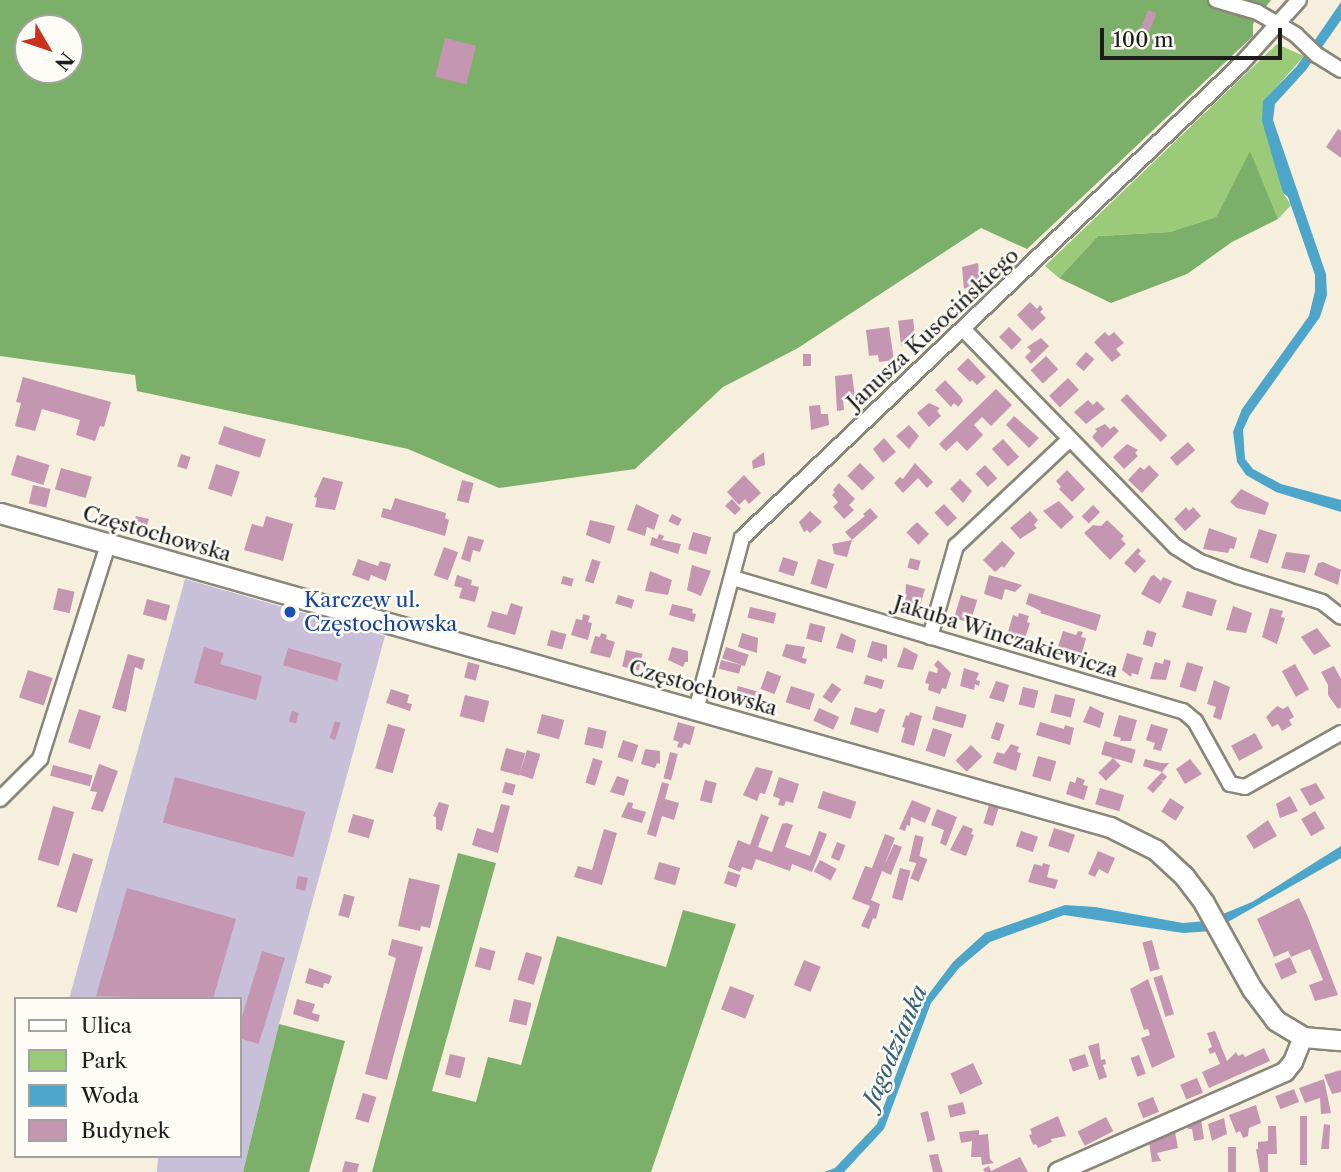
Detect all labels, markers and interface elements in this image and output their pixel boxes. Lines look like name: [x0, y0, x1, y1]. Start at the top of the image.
north arrow: [14, 14, 84, 84]
scale bar: [1103, 14, 1285, 58]
text: 100 m: [1113, 27, 1174, 52]
text: N: [50, 48, 78, 75]
street label: Janusza Kusocińskiego: [842, 243, 1024, 415]
street label: Częstochowska: [80, 501, 234, 567]
place label: Karczew ul. Częstochowska: [304, 587, 457, 637]
street label: Jakuba Winczakiewicza: [890, 591, 1122, 683]
marker: Karczew ul. Częstochowska: [282, 604, 298, 620]
street label: Częstochowska: [626, 655, 780, 721]
water label: Jagodzianka: [857, 981, 933, 1111]
legend: [14, 997, 242, 1158]
text: Ulica: [81, 1013, 132, 1038]
text: Park: [81, 1048, 127, 1073]
text: Woda: [81, 1083, 139, 1108]
text: Budynek: [81, 1118, 170, 1143]

